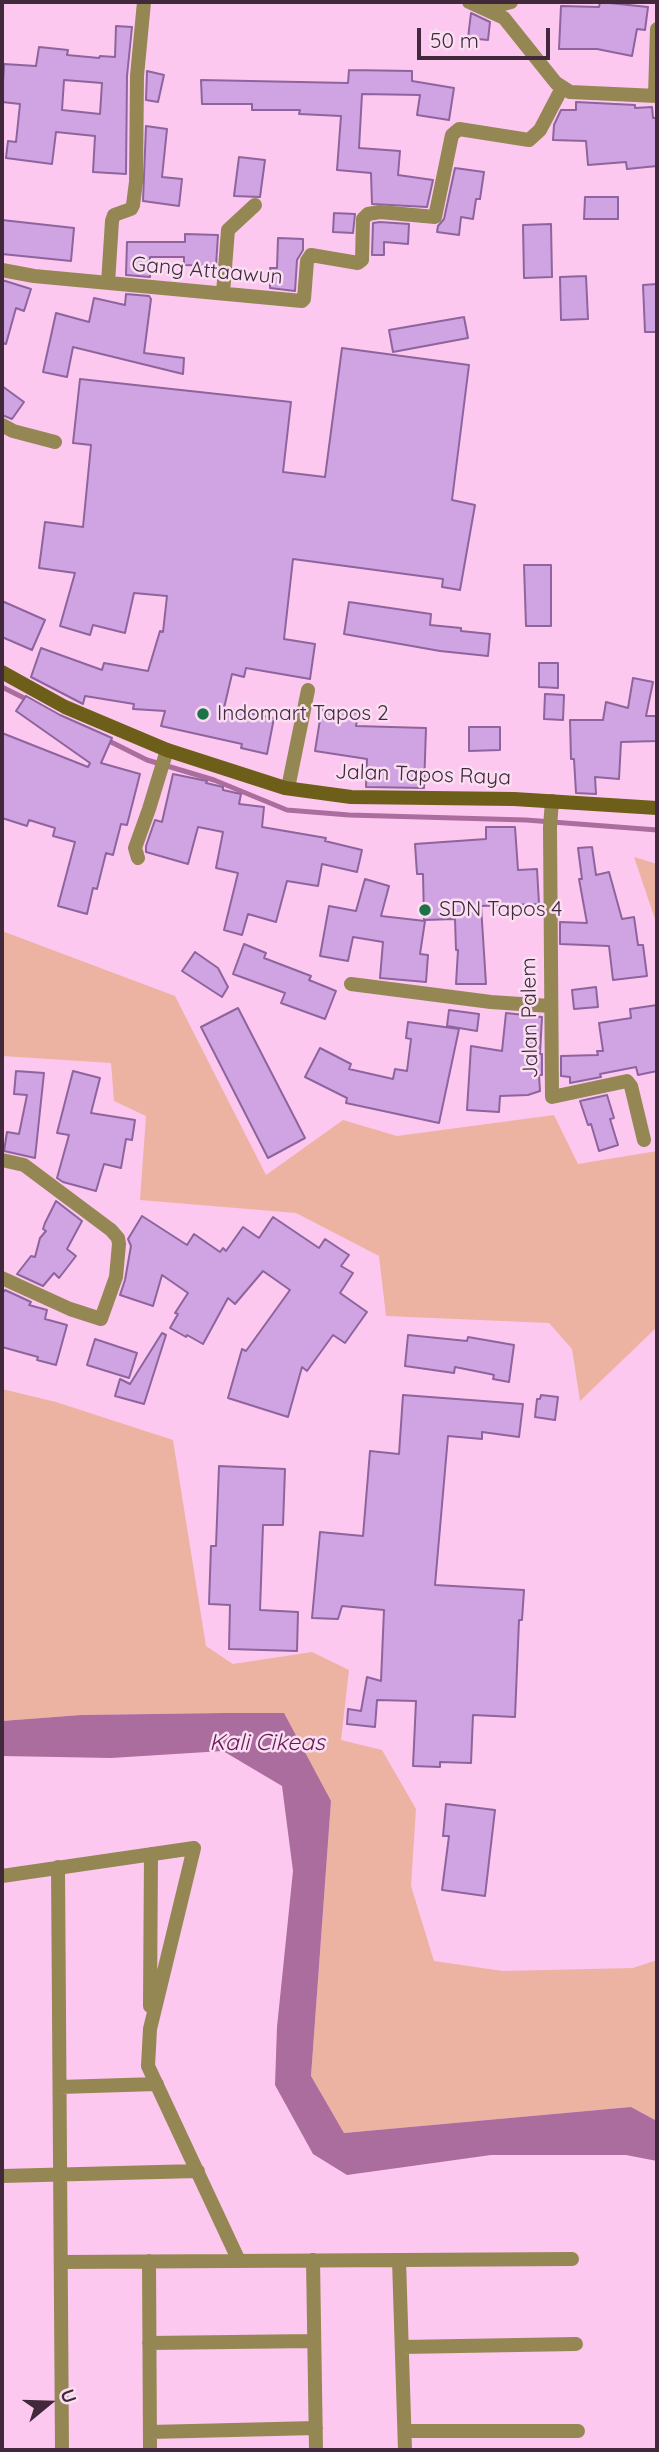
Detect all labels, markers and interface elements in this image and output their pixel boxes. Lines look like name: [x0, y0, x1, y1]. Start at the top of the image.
scale bar: [421, 14, 554, 58]
text: 50 m: [430, 27, 479, 53]
street label: Gang Attaawun: [130, 252, 284, 290]
place label: Indomart Tapos 2: [217, 701, 389, 727]
marker: Indomart Tapos 2: [195, 706, 211, 722]
street label: Jalan Tapos Raya: [335, 759, 511, 791]
place label: SDN Tapos 4: [439, 897, 562, 923]
marker: SDN Tapos 4: [417, 902, 433, 918]
street label: Jalan Palem: [516, 957, 544, 1079]
water label: Kali Cikeas: [209, 1729, 325, 1757]
north arrow: [14, 2368, 84, 2438]
text: U: [55, 2386, 82, 2406]

